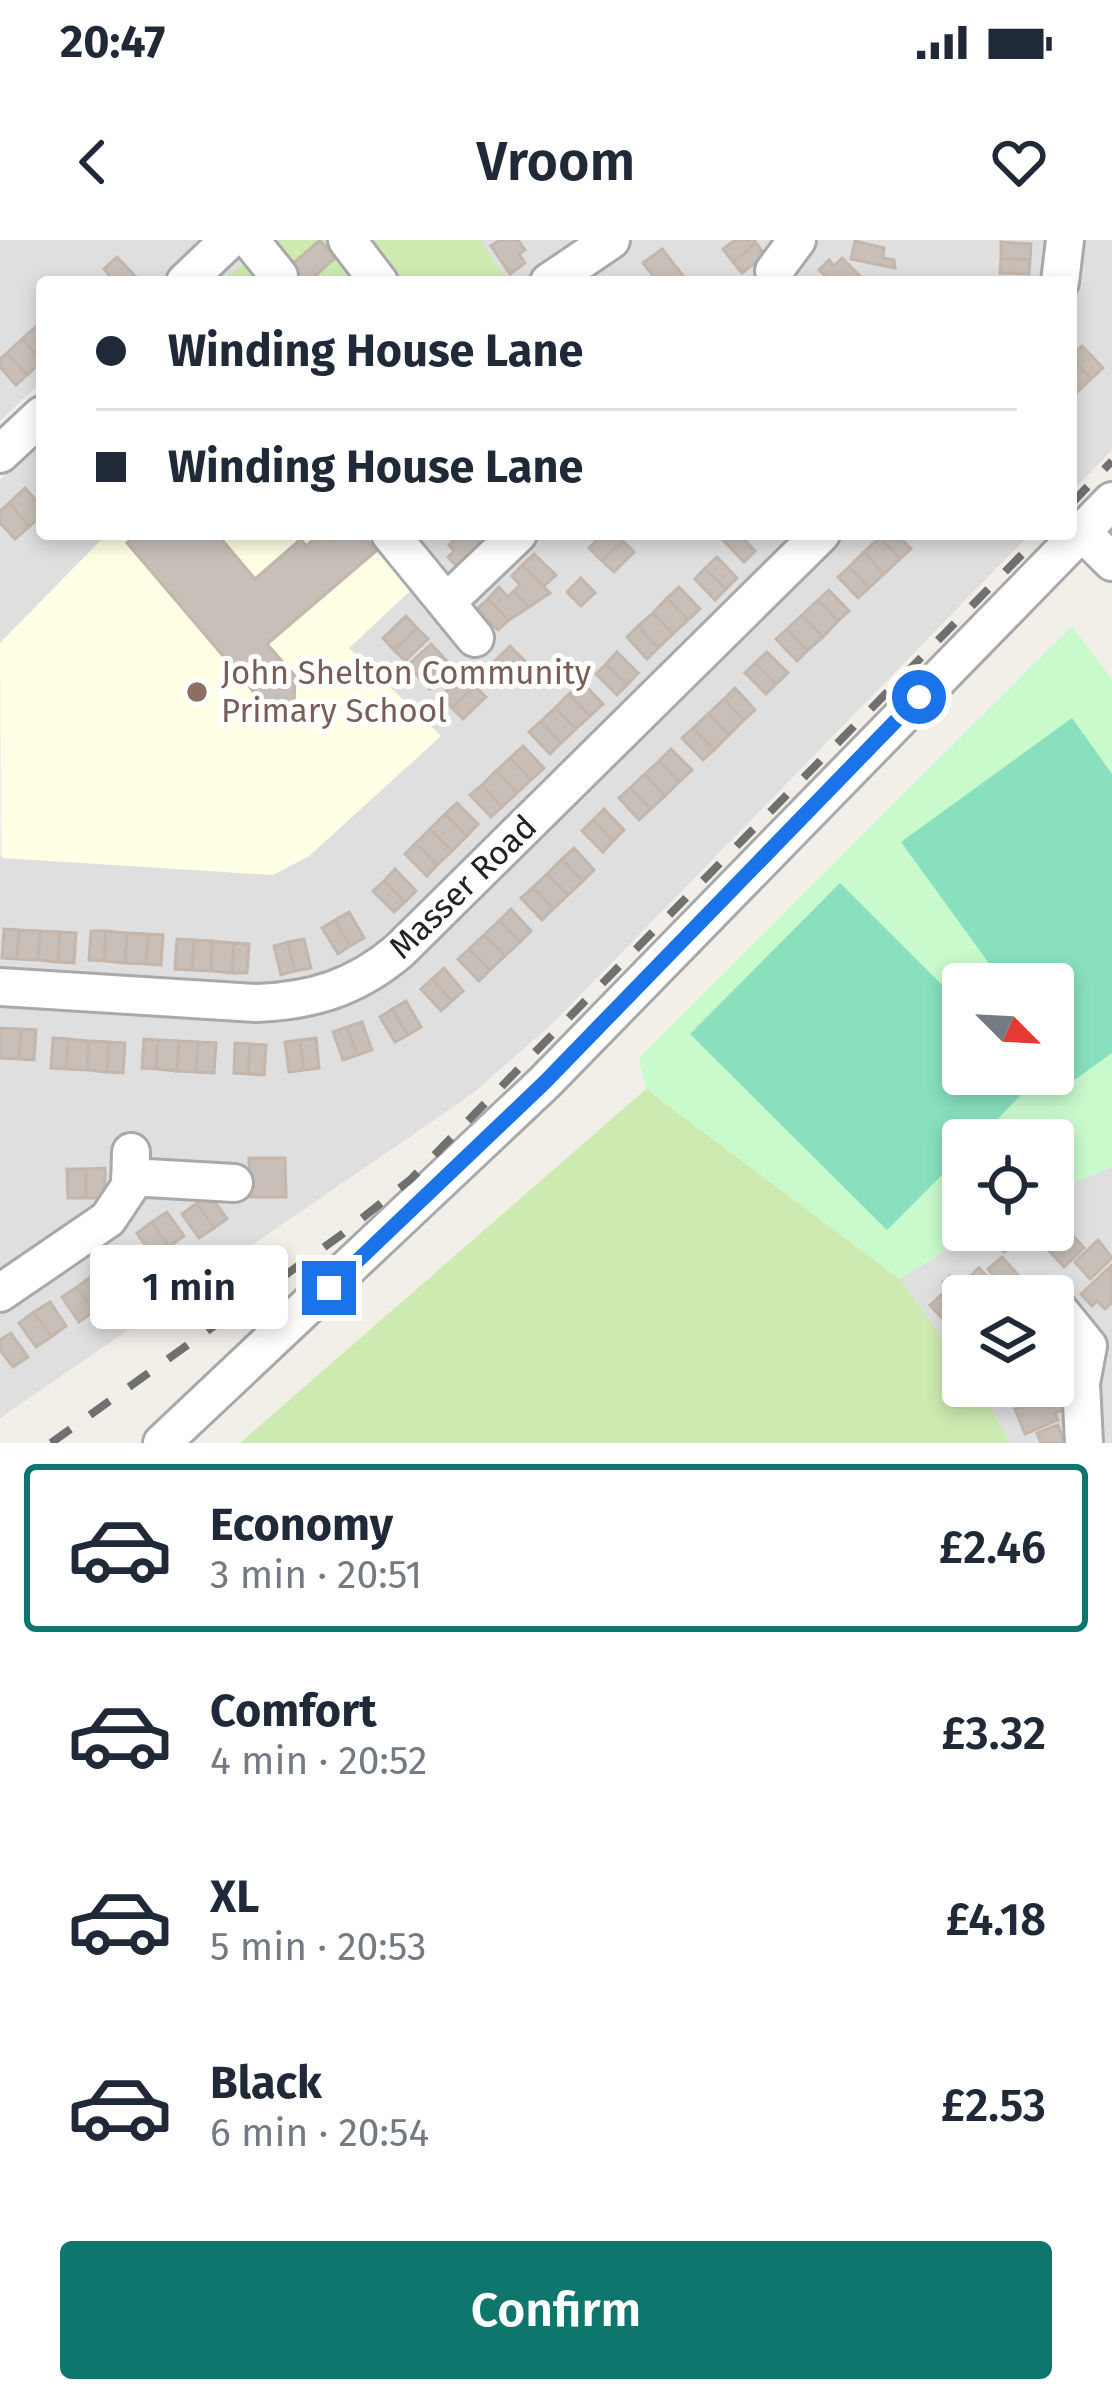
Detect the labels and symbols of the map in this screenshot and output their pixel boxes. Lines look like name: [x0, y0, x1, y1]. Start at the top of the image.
place label: John Shelton Community Primary School: [221, 653, 591, 731]
route start: [892, 670, 946, 724]
marker: John Shelton Community Primary School: [184, 679, 210, 705]
street label: Masser Road: [381, 807, 545, 967]
north arrow: [942, 963, 1074, 1095]
callout: 1 min: [89, 1246, 287, 1330]
route end: [302, 1261, 356, 1315]

